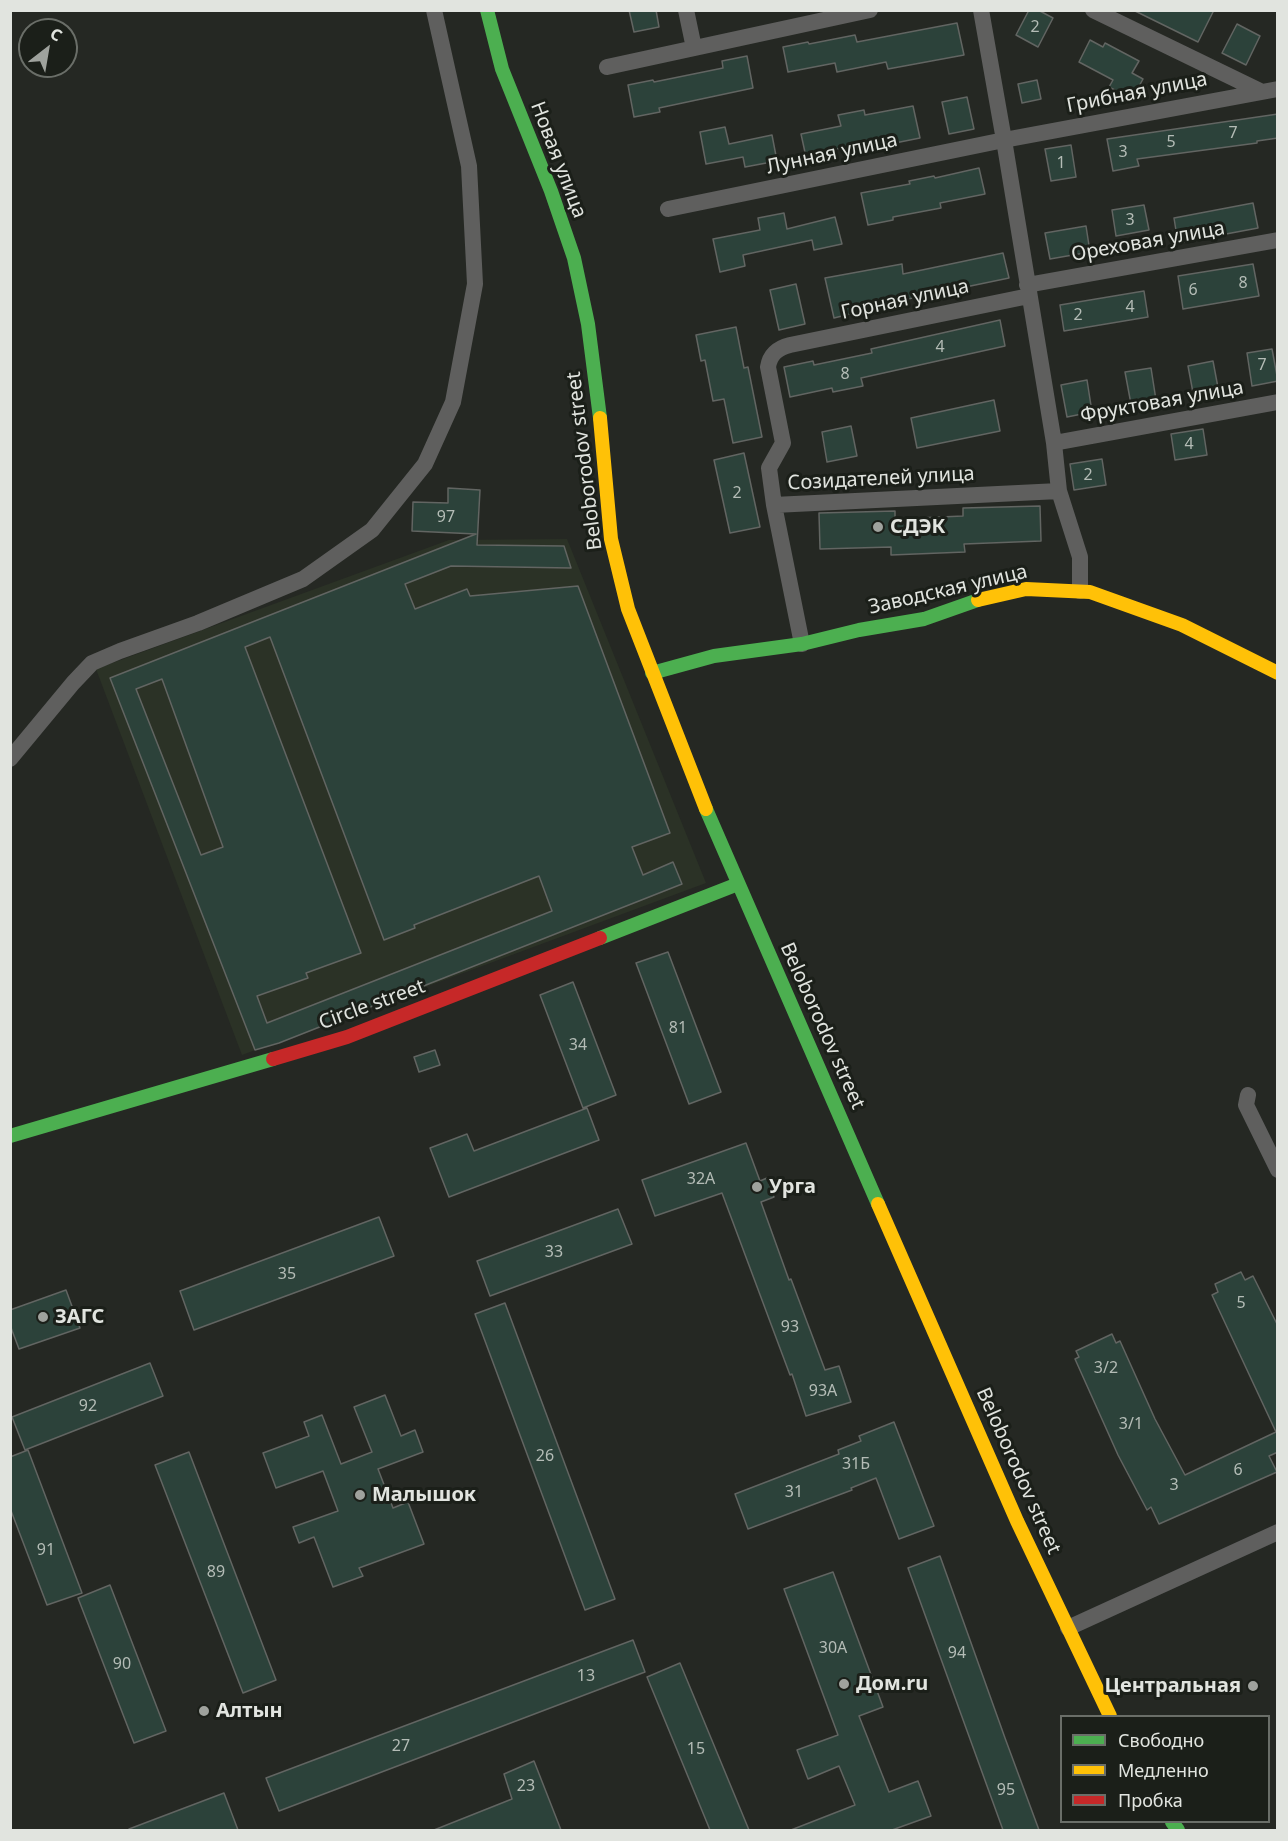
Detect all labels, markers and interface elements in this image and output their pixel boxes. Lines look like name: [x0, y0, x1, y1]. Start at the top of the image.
house number: 2: [1030, 17, 1040, 37]
north arrow: [18, 18, 78, 78]
text: С: [46, 22, 66, 46]
street label: Грибная улица: [1065, 68, 1209, 118]
street label: Новая улица: [525, 98, 591, 222]
house number: 7: [1228, 123, 1238, 143]
street label: Лунная улица: [764, 128, 900, 180]
house number: 5: [1166, 132, 1176, 152]
house number: 3: [1118, 142, 1128, 162]
house number: 1: [1056, 153, 1066, 173]
house number: 3: [1125, 210, 1135, 230]
street label: Ореховая улица: [1069, 217, 1227, 267]
house number: 8: [1238, 273, 1248, 293]
street label: Горная улица: [839, 275, 971, 325]
house number: 6: [1188, 280, 1198, 300]
house number: 4: [1125, 297, 1135, 317]
house number: 2: [1073, 305, 1083, 325]
house number: 4: [935, 337, 945, 357]
house number: 7: [1257, 355, 1267, 375]
house number: 8: [840, 364, 850, 384]
street label: Beloborodov street: [562, 370, 608, 552]
street label: Фруктовая улица: [1078, 376, 1246, 428]
house number: 4: [1184, 434, 1194, 454]
street label: Созидателей улица: [787, 462, 975, 496]
house number: 2: [1083, 465, 1093, 485]
house number: 2: [732, 483, 742, 503]
house number: 97: [437, 507, 455, 527]
place label: СДЭК: [890, 515, 945, 539]
marker: СДЭК: [871, 520, 885, 534]
street label: Заводская улица: [866, 560, 1030, 620]
street label: Beloborodov street: [774, 939, 870, 1113]
street label: Circle street: [316, 975, 428, 1035]
house number: 81: [669, 1018, 687, 1038]
house number: 34: [569, 1035, 587, 1055]
house number: 32А: [687, 1169, 715, 1189]
place label: Урга: [769, 1175, 816, 1199]
marker: Урга: [750, 1180, 764, 1194]
house number: 33: [545, 1242, 563, 1262]
house number: 35: [278, 1264, 296, 1284]
house number: 5: [1236, 1293, 1246, 1313]
place label: ЗАГС: [55, 1305, 104, 1329]
marker: ЗАГС: [36, 1310, 50, 1324]
house number: 93: [781, 1317, 799, 1337]
house number: 3/2: [1094, 1358, 1118, 1378]
house number: 93А: [809, 1381, 837, 1401]
street label: Beloborodov street: [970, 1384, 1066, 1558]
house number: 92: [79, 1396, 97, 1416]
house number: 3/1: [1119, 1414, 1143, 1434]
house number: 26: [536, 1446, 554, 1466]
house number: 31Б: [842, 1454, 870, 1474]
house number: 6: [1233, 1460, 1243, 1480]
house number: 3: [1169, 1475, 1179, 1495]
house number: 31: [785, 1482, 803, 1502]
place label: Малышок: [372, 1483, 476, 1507]
marker: Малышок: [353, 1488, 367, 1502]
house number: 91: [37, 1540, 55, 1560]
house number: 89: [207, 1562, 225, 1582]
house number: 30А: [819, 1638, 847, 1658]
house number: 94: [948, 1643, 966, 1663]
house number: 90: [113, 1654, 131, 1674]
house number: 13: [577, 1666, 595, 1686]
place label: Дом.ru: [856, 1672, 928, 1696]
place label: Центральная: [1105, 1674, 1241, 1698]
marker: Дом.ru: [837, 1677, 851, 1691]
marker: Центральная: [1246, 1679, 1260, 1693]
place label: Алтын: [216, 1699, 283, 1723]
marker: Алтын: [197, 1704, 211, 1718]
legend: [1060, 1715, 1270, 1823]
text: Свободно: [1118, 1728, 1204, 1752]
house number: 27: [392, 1736, 410, 1756]
house number: 15: [687, 1739, 705, 1759]
text: Медленно: [1118, 1758, 1209, 1782]
house number: 23: [517, 1776, 535, 1796]
house number: 95: [997, 1780, 1015, 1800]
text: Пробка: [1118, 1788, 1183, 1812]

